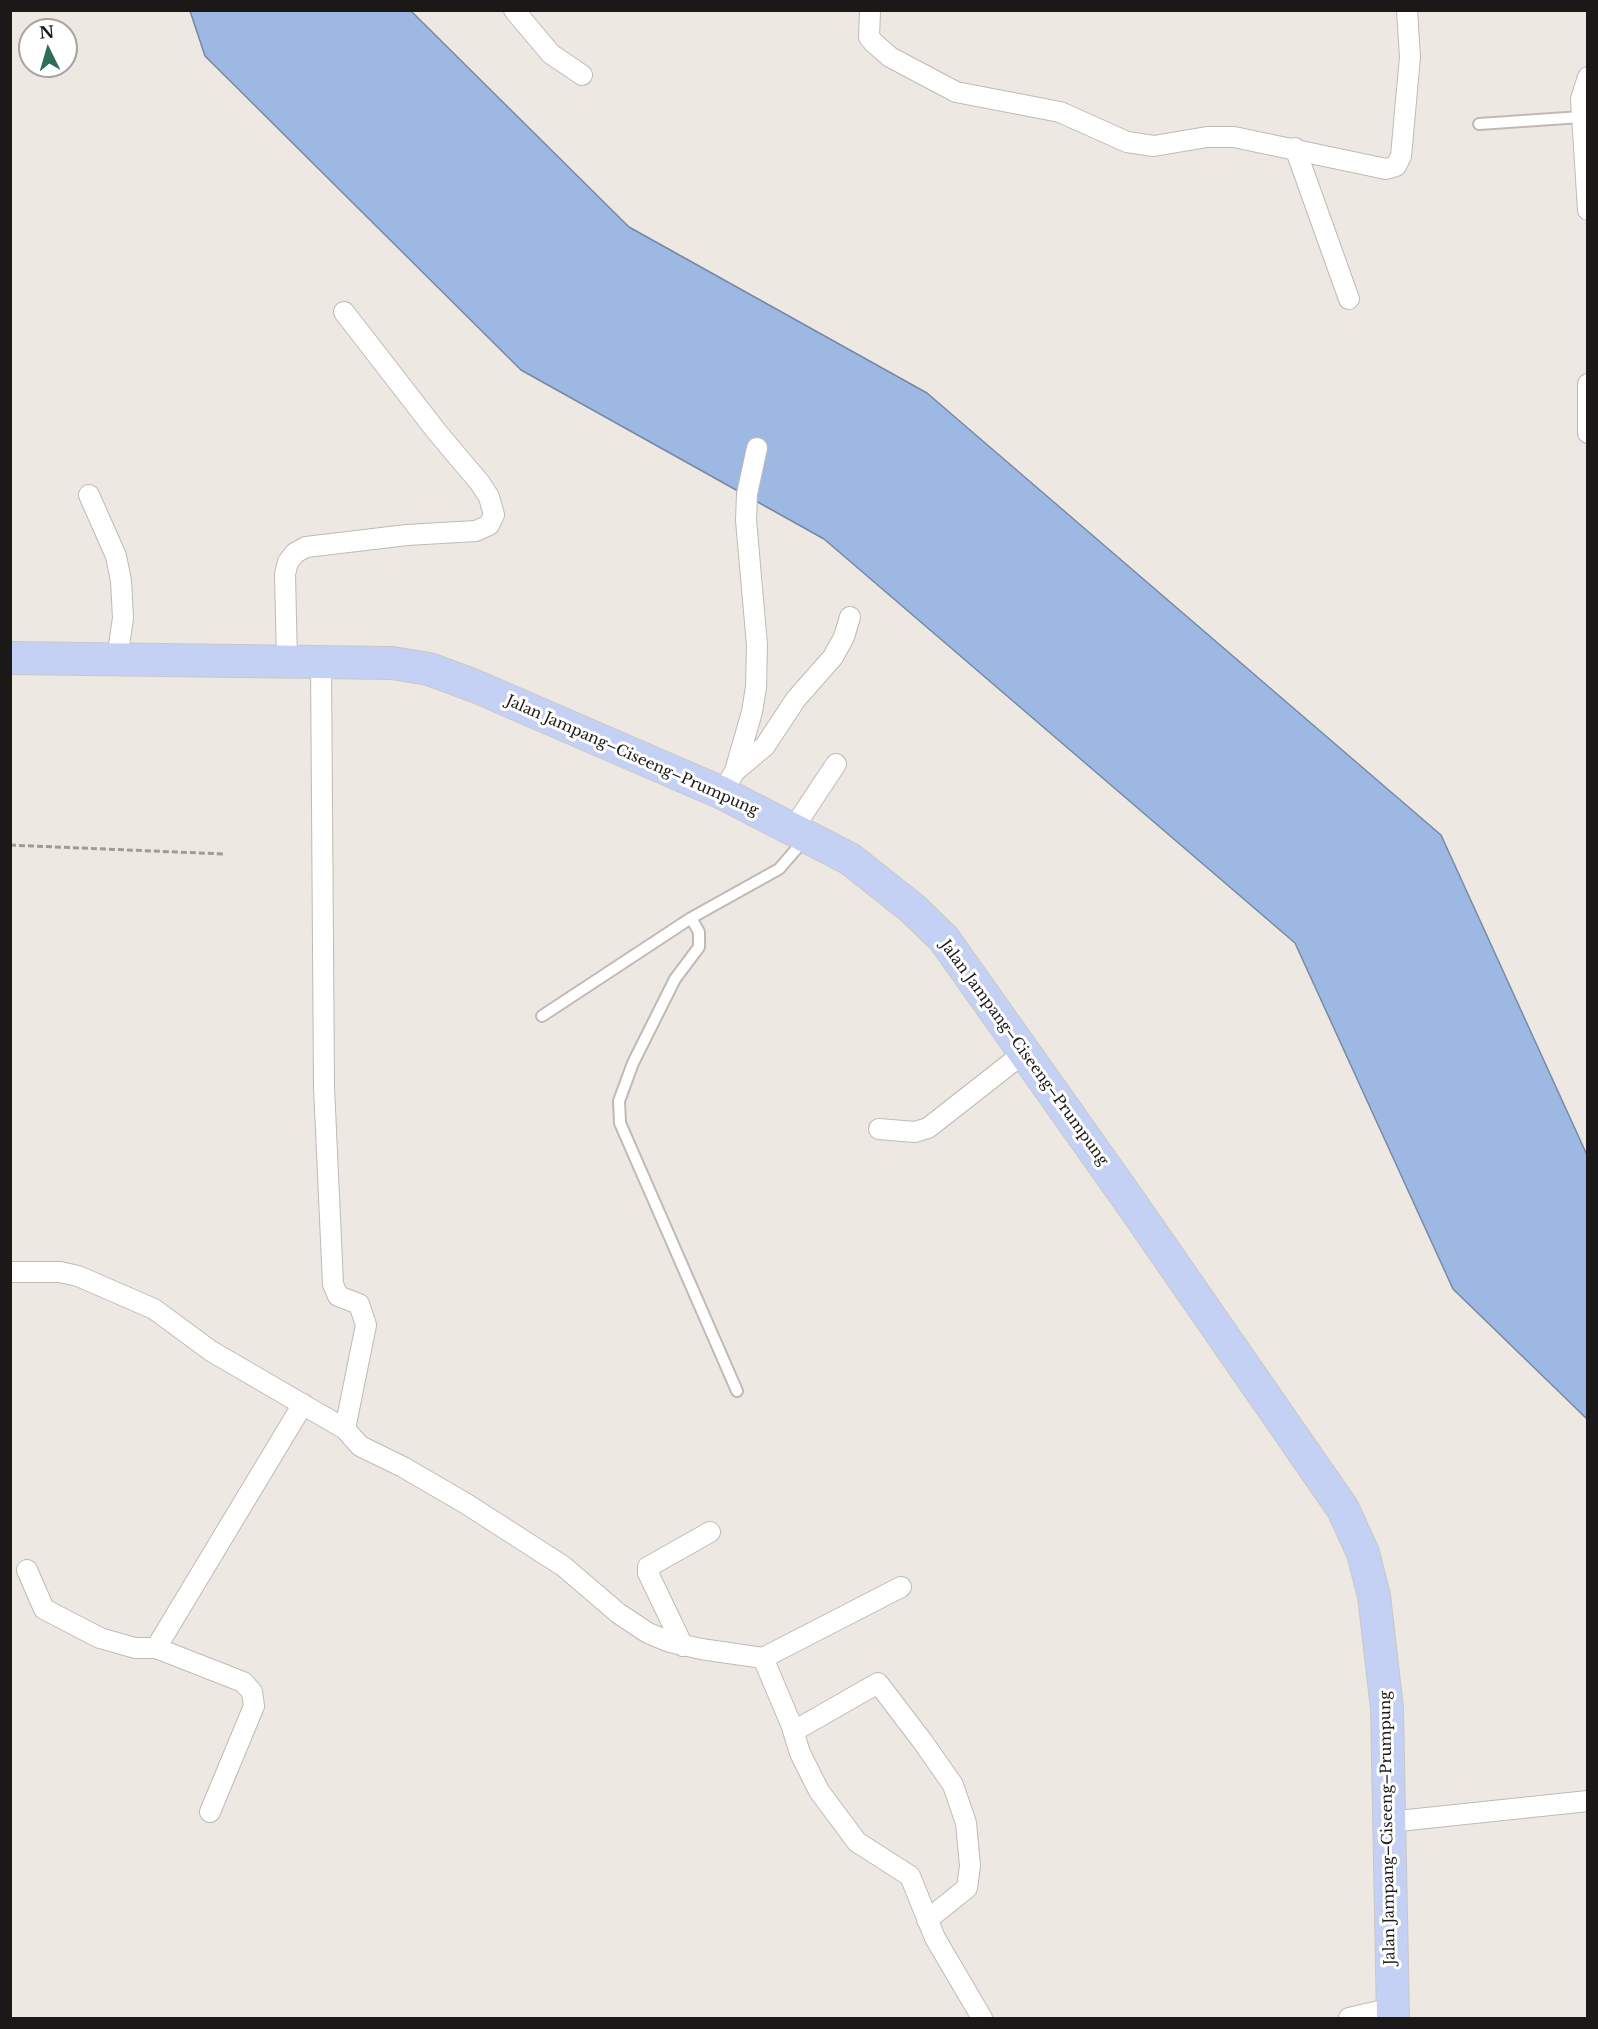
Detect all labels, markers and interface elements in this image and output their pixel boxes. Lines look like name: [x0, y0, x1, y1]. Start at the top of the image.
north arrow: [18, 18, 78, 78]
text: N: [38, 21, 55, 43]
street label: Jalan Jampang–Ciseeng–Prumpung: [503, 692, 761, 820]
street label: Jalan Jampang–Ciseeng–Prumpung: [936, 937, 1112, 1169]
street label: Jalan Jampang–Ciseeng–Prumpung: [1377, 1691, 1399, 1965]

